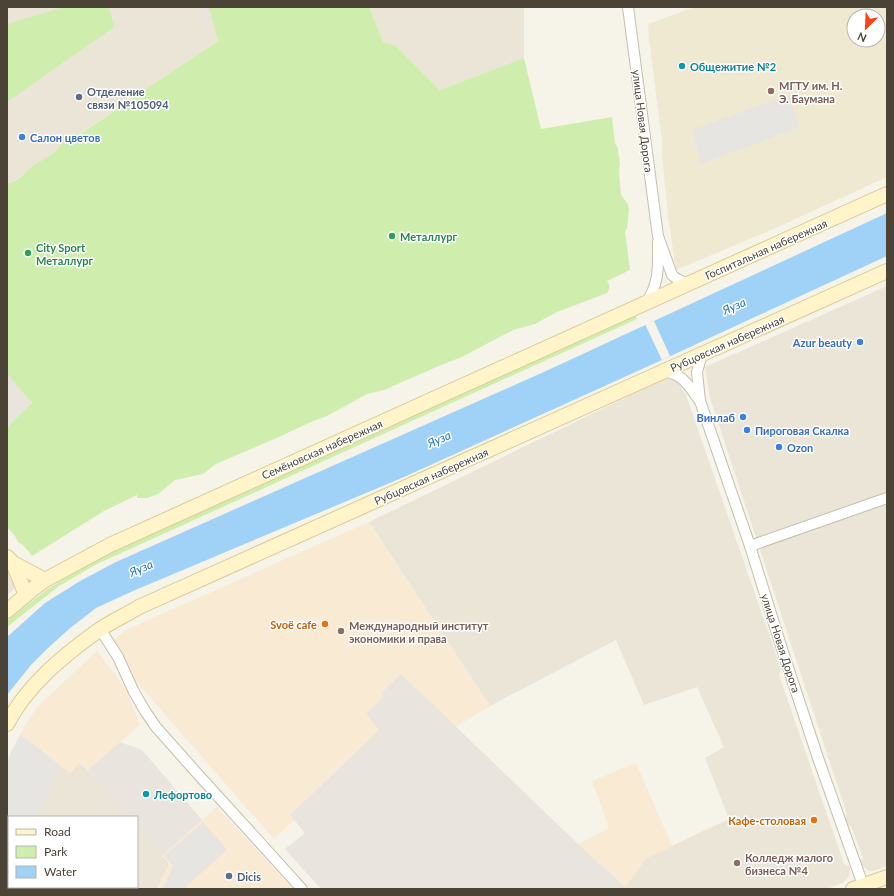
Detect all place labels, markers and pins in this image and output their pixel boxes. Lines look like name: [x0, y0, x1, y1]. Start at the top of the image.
place label: Общежитие №2: [690, 60, 776, 73]
marker: Общежитие №2: [677, 61, 687, 71]
place label: МГТУ им. Н. Э. Баумана: [779, 79, 843, 105]
place label: Отделение связи №105094: [87, 85, 169, 111]
marker: МГТУ им. Н. Э. Баумана: [766, 86, 776, 96]
marker: Отделение связи №105094: [74, 92, 84, 102]
place label: Салон цветов: [30, 131, 101, 144]
marker: Салон цветов: [17, 132, 27, 142]
place label: Металлург: [400, 230, 457, 243]
marker: Металлург: [387, 231, 397, 241]
place label: City Sport Металлург: [36, 241, 93, 267]
marker: City Sport Металлург: [23, 248, 33, 258]
place label: Azur beauty: [792, 336, 852, 349]
marker: Azur beauty: [855, 337, 865, 347]
place label: Винлаб: [697, 411, 735, 424]
marker: Винлаб: [738, 412, 748, 422]
place label: Пироговая Скалка: [755, 424, 849, 437]
marker: Пироговая Скалка: [742, 425, 752, 435]
place label: Ozon: [787, 441, 813, 454]
marker: Ozon: [774, 442, 784, 452]
place label: Svoё cafe: [270, 618, 317, 631]
marker: Svoё cafe: [320, 619, 330, 629]
place label: Международный институт экономики и права: [349, 619, 489, 645]
marker: Международный институт экономики и права: [336, 626, 346, 636]
place label: Лефортово: [153, 788, 212, 801]
marker: Лефортово: [141, 789, 151, 799]
place label: Кафе-столовая: [728, 814, 806, 827]
marker: Кафе-столовая: [809, 815, 819, 825]
place label: Колледж малого бизнеса №4: [745, 851, 833, 877]
marker: Колледж малого бизнеса №4: [732, 858, 742, 868]
place label: Dicis: [237, 870, 261, 883]
marker: Dicis: [224, 871, 234, 881]

